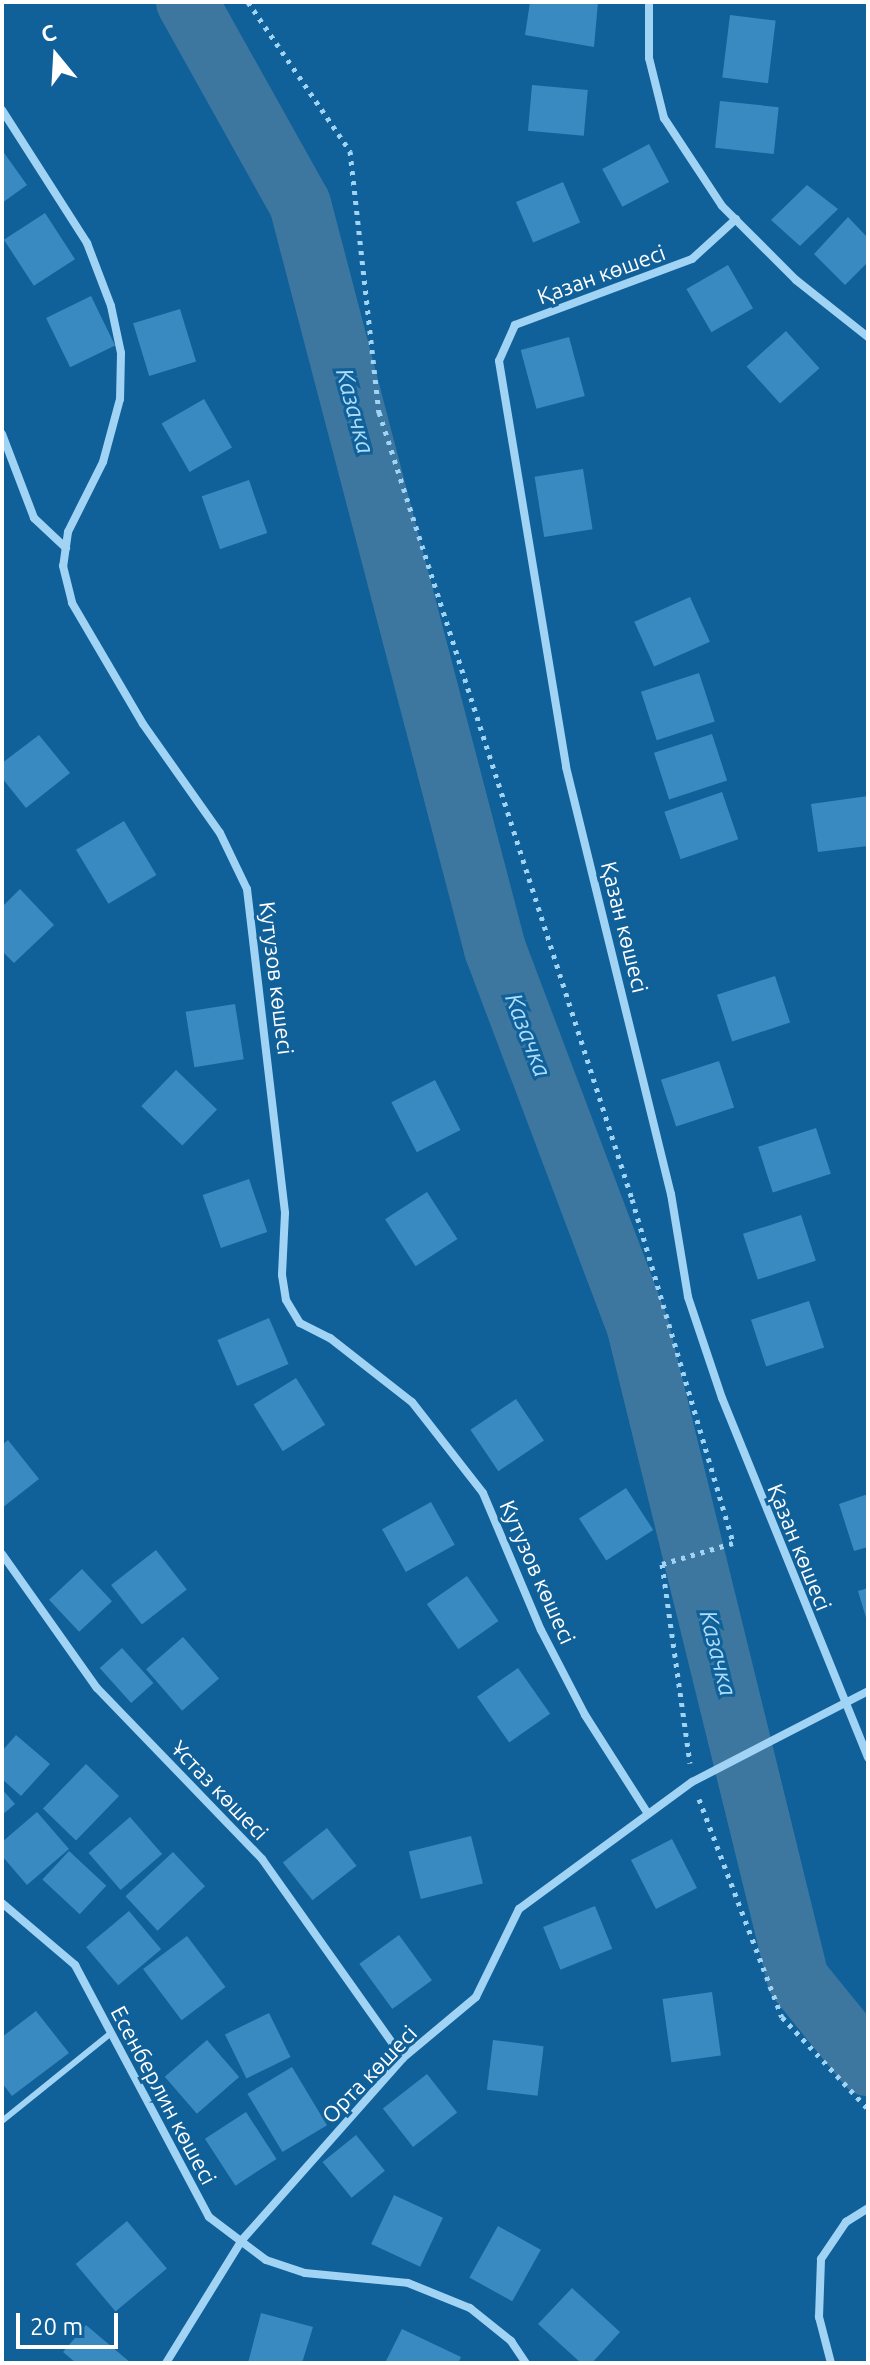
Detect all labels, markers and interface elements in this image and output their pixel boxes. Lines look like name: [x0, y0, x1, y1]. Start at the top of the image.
north arrow: [16, 16, 96, 96]
text: С: [38, 19, 59, 47]
street label: Қазан көшесі: [533, 239, 669, 309]
water label: Казачка: [330, 365, 380, 457]
street label: Қазан көшесі: [596, 859, 654, 995]
street label: Кутузов көшесі: [254, 900, 300, 1056]
water label: Казачка: [499, 989, 557, 1081]
street label: Қазан көшесі: [763, 1480, 837, 1614]
street label: Кутузов көшесі: [495, 1496, 581, 1648]
water label: Казачка: [693, 1607, 743, 1699]
street label: Ұстаз көшесі: [166, 1735, 274, 1845]
street label: Есенберлин көшесі: [106, 2001, 222, 2189]
street label: Орта көшесі: [316, 2020, 422, 2128]
scale bar: [20, 2297, 122, 2347]
text: 20 m: [30, 2313, 83, 2340]

